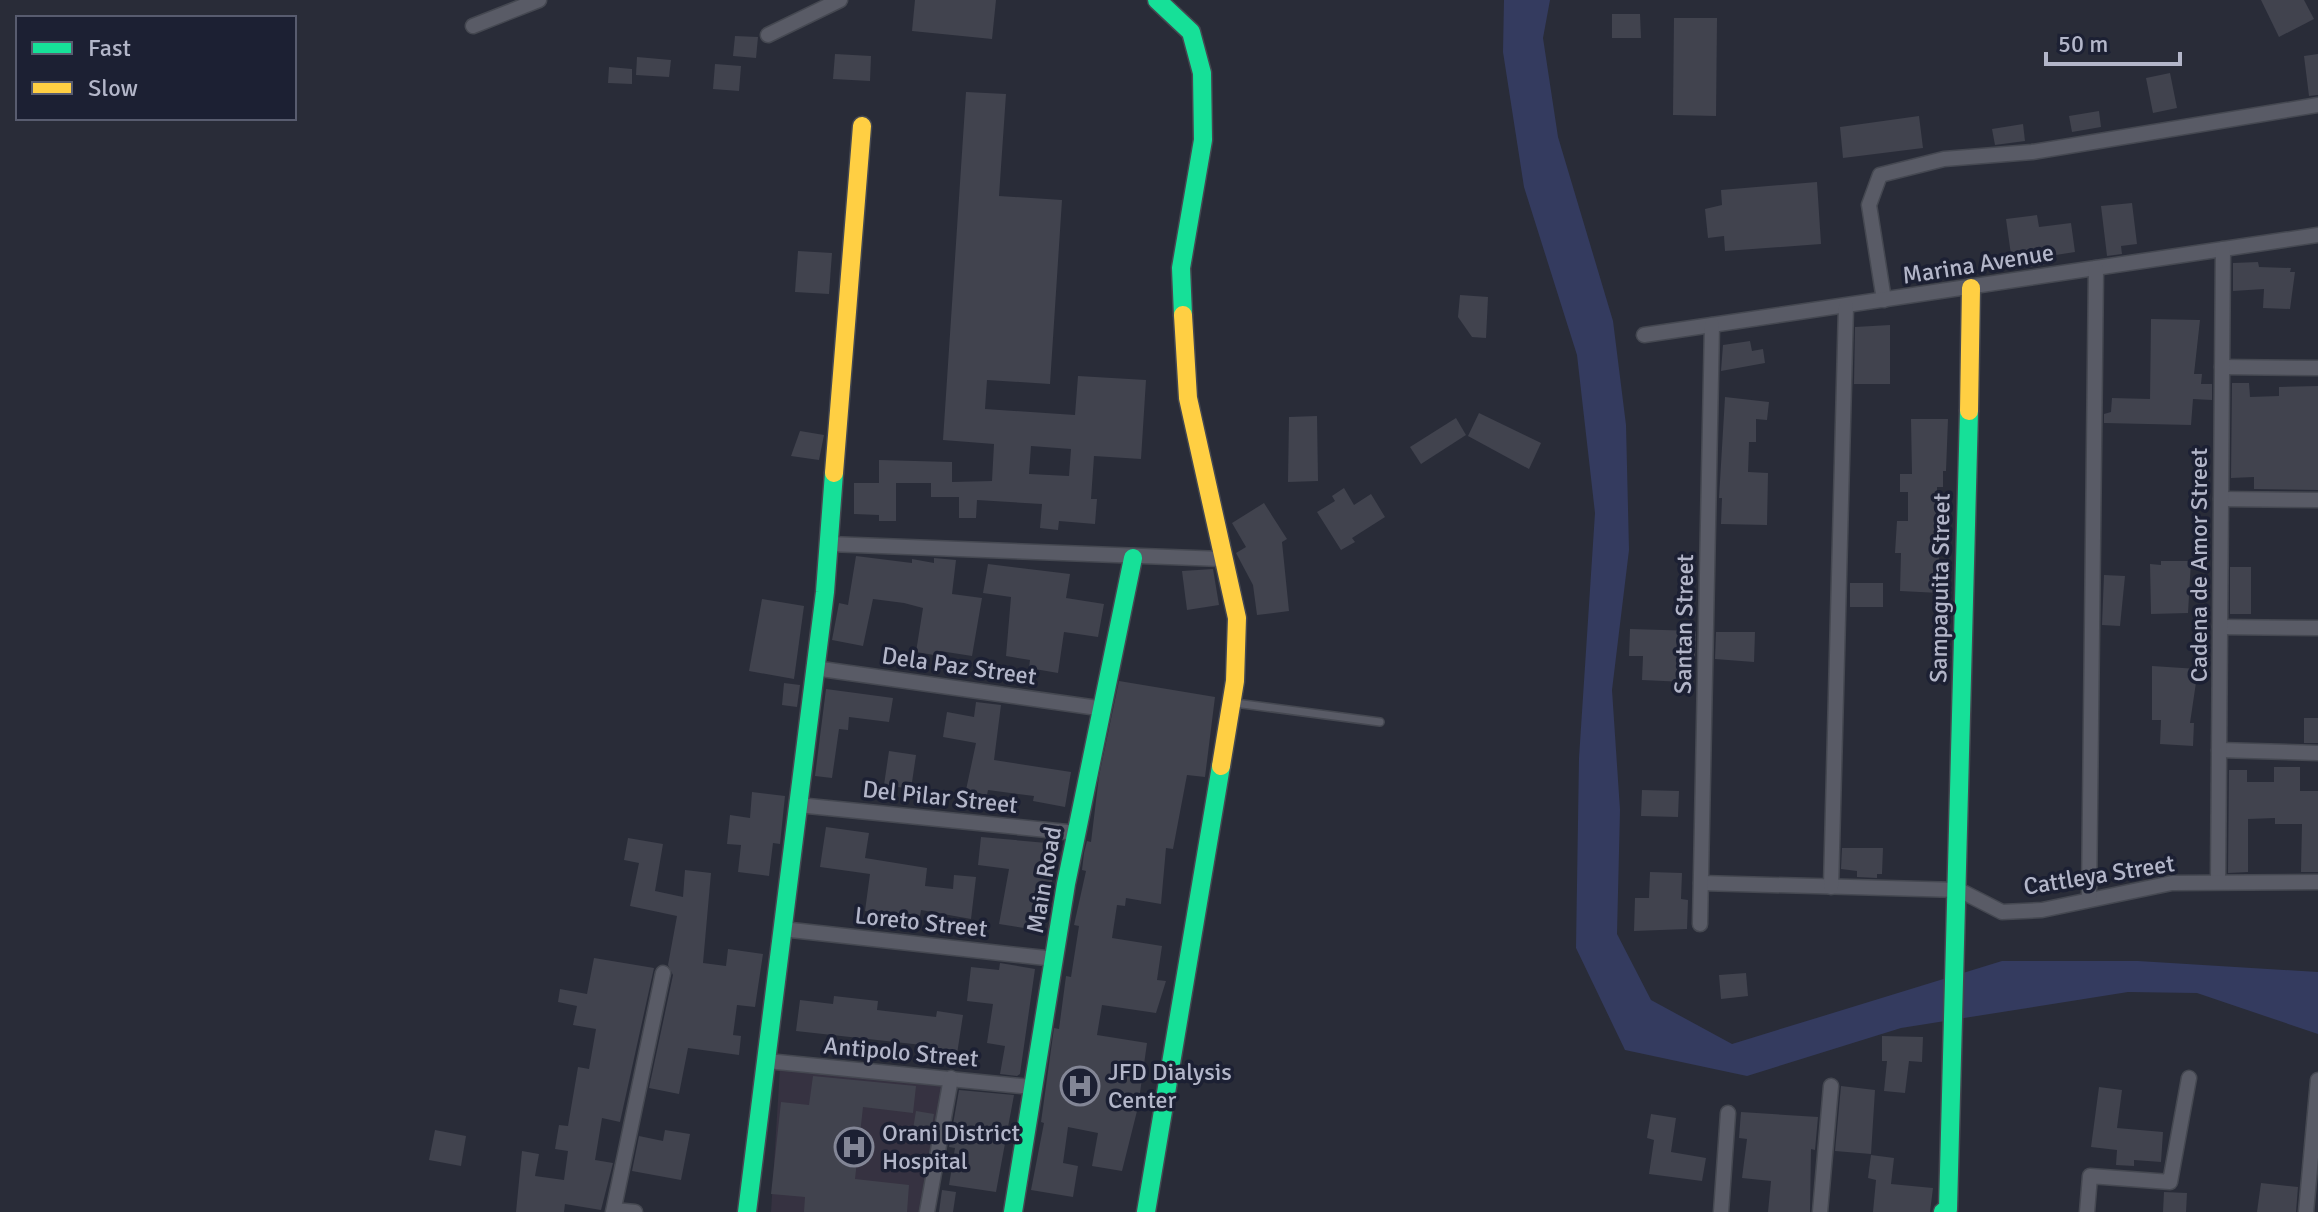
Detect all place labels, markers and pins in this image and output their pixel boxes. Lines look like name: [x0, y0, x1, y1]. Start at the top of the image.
place label: JFD Dialysis Center: [1108, 1057, 1232, 1115]
hospital icon: JFD Dialysis Center: [1059, 1065, 1101, 1107]
place label: Orani District Hospital: [882, 1118, 1020, 1176]
hospital icon: Orani District Hospital: [833, 1126, 875, 1168]

